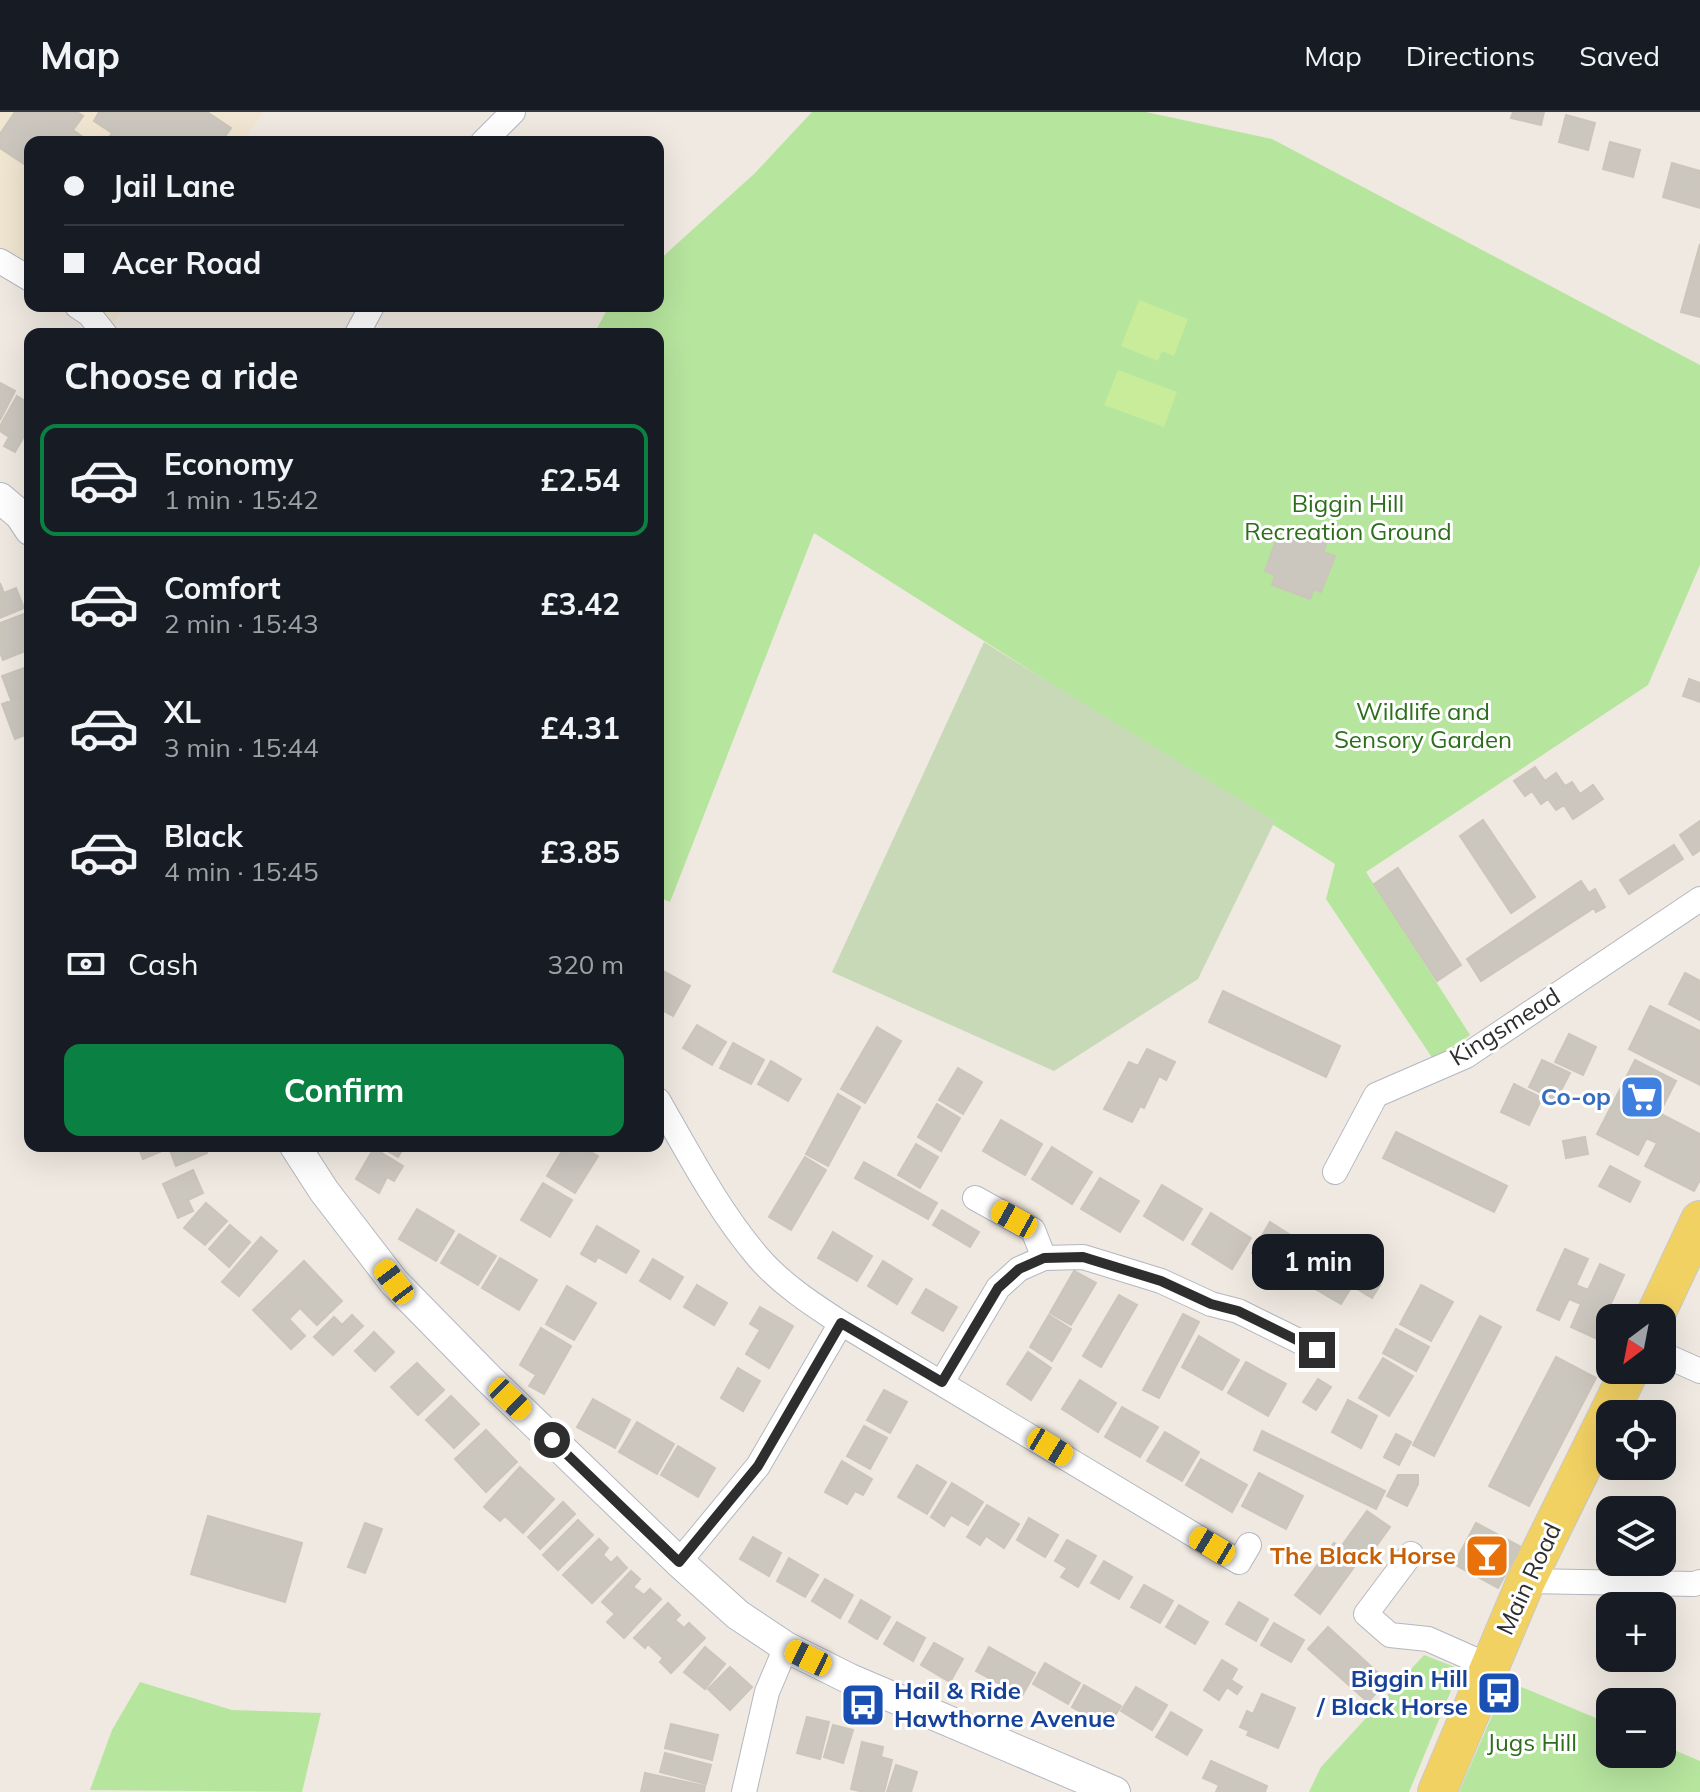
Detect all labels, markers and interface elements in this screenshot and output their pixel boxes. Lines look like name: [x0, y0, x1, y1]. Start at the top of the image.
text: Map: [40, 31, 120, 79]
text: Map: [1304, 38, 1362, 73]
text: Directions: [1406, 38, 1535, 73]
text: Saved: [1579, 38, 1660, 73]
text: Jail Lane: [112, 167, 235, 205]
text: Acer Road: [112, 244, 261, 282]
text: Choose a ride: [64, 353, 298, 398]
icon: car: [68, 444, 140, 516]
text: Economy: [164, 445, 293, 483]
text: £2.54: [541, 461, 620, 499]
text: 1 min · 15:42: [164, 483, 319, 516]
park label: Biggin Hill Recreation Ground: [1244, 488, 1452, 546]
icon: car: [68, 568, 140, 640]
text: Comfort: [164, 569, 281, 607]
text: £3.42: [541, 585, 620, 623]
text: 2 min · 15:43: [164, 607, 319, 640]
icon: car: [68, 692, 140, 764]
text: XL: [164, 693, 201, 731]
park label: Wildlife and Sensory Garden: [1334, 696, 1512, 754]
text: £4.31: [541, 709, 620, 747]
text: 3 min · 15:44: [164, 731, 319, 764]
icon: car: [68, 816, 140, 888]
text: Black: [164, 817, 243, 855]
text: £3.85: [541, 833, 620, 871]
text: 4 min · 15:45: [164, 855, 319, 888]
icon: cash: [64, 942, 108, 986]
text: Cash: [128, 945, 199, 983]
text: 320 m: [548, 948, 624, 981]
street label: Kingsmead: [1444, 980, 1565, 1072]
button: Confirm: [64, 1044, 624, 1136]
supermarket icon: Co-op: [1618, 1073, 1666, 1121]
place label: Co-op: [1541, 1081, 1611, 1111]
car: [987, 1197, 1041, 1241]
callout: 1 min: [1251, 1234, 1383, 1290]
text: 1 min: [1284, 1245, 1352, 1278]
car: [370, 1256, 418, 1308]
north arrow: [1596, 1304, 1676, 1384]
map controls: [1596, 1304, 1676, 1768]
route end: [1299, 1332, 1335, 1368]
car: [484, 1374, 536, 1424]
button: locate: [1596, 1400, 1676, 1480]
route start: [534, 1422, 570, 1458]
car: [1023, 1424, 1077, 1470]
button: layers: [1596, 1496, 1676, 1576]
street label: Main Road: [1489, 1518, 1567, 1639]
car: [1185, 1523, 1239, 1569]
bar icon: The Black Horse: [1463, 1532, 1511, 1580]
place label: The Black Horse: [1270, 1540, 1456, 1570]
button: +: [1596, 1592, 1676, 1672]
car: [781, 1637, 835, 1679]
place label: Biggin Hill / Black Horse: [1316, 1663, 1468, 1721]
bus stop icon: Biggin Hill / Black Horse: [1475, 1669, 1523, 1717]
place label: Hail & Ride Hawthorne Avenue: [894, 1675, 1115, 1733]
bus stop icon: Hail & Ride Hawthorne Avenue: [839, 1681, 887, 1729]
button: −: [1596, 1688, 1676, 1768]
park label: Jugs Hill: [1487, 1727, 1577, 1757]

